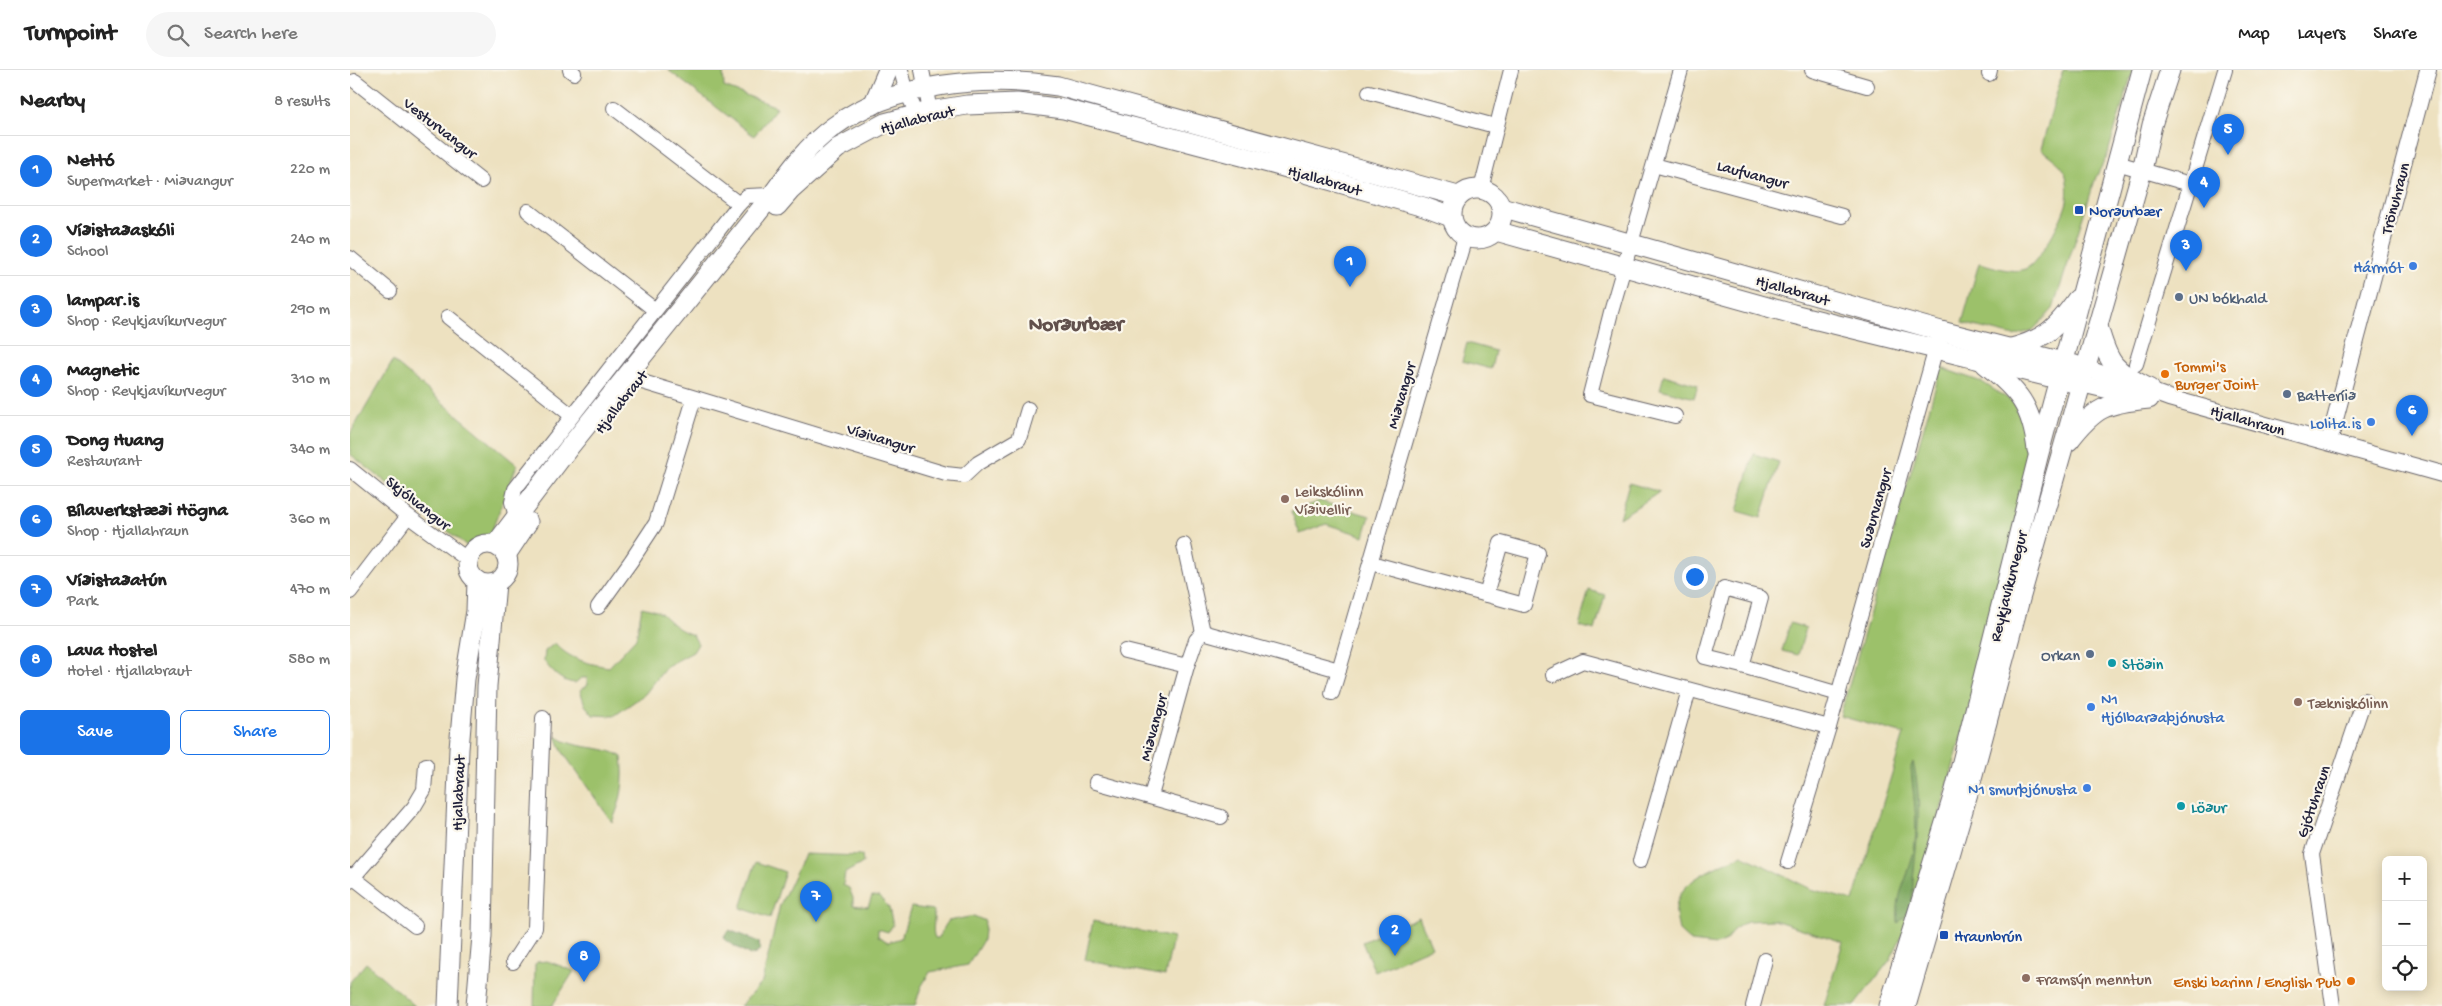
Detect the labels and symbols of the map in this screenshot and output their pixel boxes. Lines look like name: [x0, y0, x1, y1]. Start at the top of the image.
street label: Vesturvangur: [397, 94, 481, 165]
street label: Hjallabraut: [879, 103, 958, 140]
pin: 5: [2212, 114, 2244, 155]
street label: Laufvangur: [1714, 158, 1791, 195]
street label: Trönuhraun: [2378, 161, 2416, 238]
street label: Hjallabraut: [1285, 163, 1364, 202]
pin: 4: [2188, 167, 2220, 208]
marker: Norðurbær: [2073, 204, 2085, 216]
place label: Norðurbær: [2089, 204, 2162, 223]
pin: 3: [2170, 230, 2202, 271]
pin: 1: [1334, 246, 1366, 287]
place label: Hármót: [2353, 260, 2404, 279]
marker: Hármót: [2407, 260, 2419, 272]
street label: Hjallabraut: [1753, 273, 1832, 312]
marker: UN bókhald: [2173, 291, 2185, 303]
place label: UN bókhald: [2189, 291, 2268, 310]
district label: Norðurbær: [1029, 314, 1126, 339]
street label: Miðvangur: [1385, 359, 1422, 432]
place label: Tommi's Burger Joint: [2174, 359, 2259, 396]
street label: Hjallabraut: [592, 366, 654, 439]
marker: Tommi's Burger Joint: [2159, 368, 2171, 380]
marker: Batteríið: [2281, 388, 2293, 400]
place label: Batteríið: [2296, 388, 2356, 407]
pin: 6: [2396, 395, 2428, 436]
street label: Hjallahraun: [2207, 403, 2287, 442]
place label: Lolita.is: [2310, 416, 2362, 435]
marker: Lolita.is: [2365, 416, 2377, 428]
street label: Víðivangur: [843, 421, 917, 460]
street label: Suðurvangur: [1857, 466, 1898, 551]
street label: Skjólvangur: [381, 474, 454, 537]
place label: Leikskólinn Víðivellir: [1294, 484, 1364, 521]
marker: Leikskólinn Víðivellir: [1279, 493, 1291, 505]
street label: Reykjavíkurvegur: [1987, 528, 2034, 644]
your location: [1682, 564, 1708, 590]
place label: Orkan: [2041, 648, 2080, 667]
marker: Orkan: [2084, 648, 2096, 660]
marker: Stöðin: [2106, 657, 2118, 669]
place label: Stöðin: [2122, 657, 2164, 676]
street label: Miðvangur: [1137, 691, 1174, 763]
place label: N1 Hjólbarðaþjónusta: [2101, 692, 2226, 729]
marker: Tækniskólinn: [2292, 696, 2304, 708]
place label: Tækniskólinn: [2307, 696, 2389, 715]
marker: N1 Hjólbarðaþjónusta: [2085, 701, 2097, 713]
street label: Hjallabraut: [450, 754, 471, 831]
street label: Gjótuhraun: [2294, 763, 2337, 841]
place label: N1 smurþjónusta: [1968, 782, 2078, 801]
marker: N1 smurþjónusta: [2081, 782, 2093, 794]
marker: Löður: [2175, 800, 2187, 812]
place label: Löður: [2191, 800, 2228, 819]
pin: 7: [800, 881, 832, 922]
pin: 2: [1379, 915, 1411, 956]
marker: Hraunbrún: [1938, 929, 1950, 941]
place label: Hraunbrún: [1954, 929, 2022, 948]
pin: 8: [568, 941, 600, 982]
marker: Framsýn menntun: [2020, 972, 2032, 984]
place label: Framsýn menntun: [2035, 972, 2152, 991]
place label: Enski barinn / English Pub: [2173, 975, 2342, 994]
marker: Enski barinn / English Pub: [2345, 975, 2357, 987]

